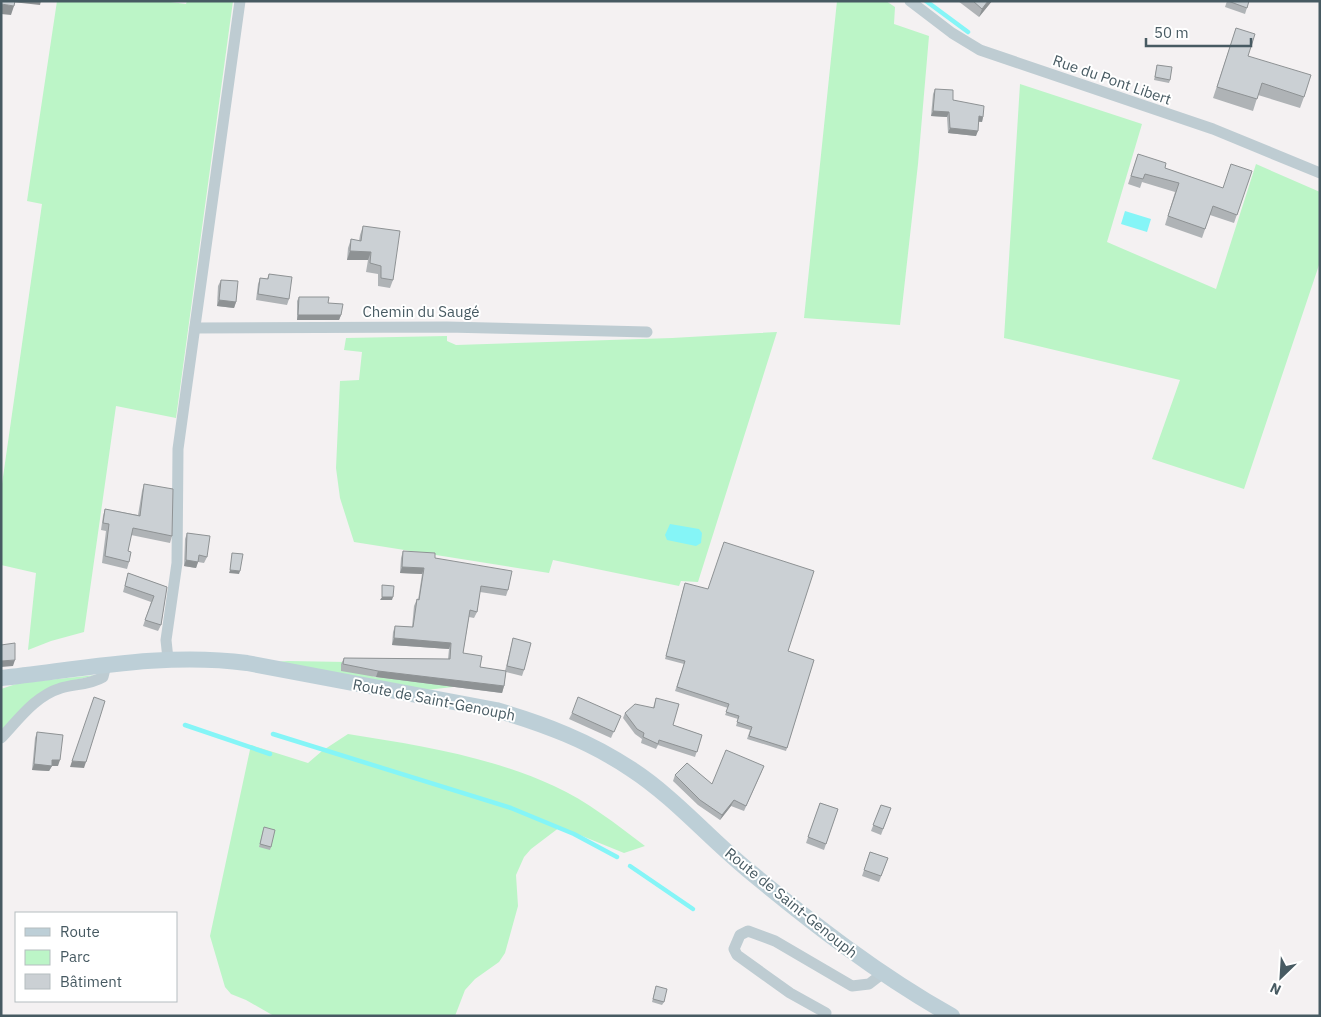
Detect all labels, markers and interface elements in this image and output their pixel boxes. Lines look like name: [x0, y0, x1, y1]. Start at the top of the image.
scale bar: [1146, 15, 1251, 47]
text: 50 m: [1154, 23, 1189, 42]
street label: Rue du Pont Libert: [1050, 50, 1174, 109]
street label: Chemin du Saugé: [362, 302, 480, 321]
street label: Route de Saint-Genouph: [351, 674, 517, 725]
street label: Route de Saint-Genouph: [721, 843, 862, 962]
legend: [15, 912, 178, 1002]
text: Route: [60, 922, 100, 941]
text: Parc: [60, 947, 90, 966]
north arrow: [1256, 952, 1306, 1002]
text: Bâtiment: [60, 972, 122, 991]
text: N: [1267, 978, 1284, 999]

